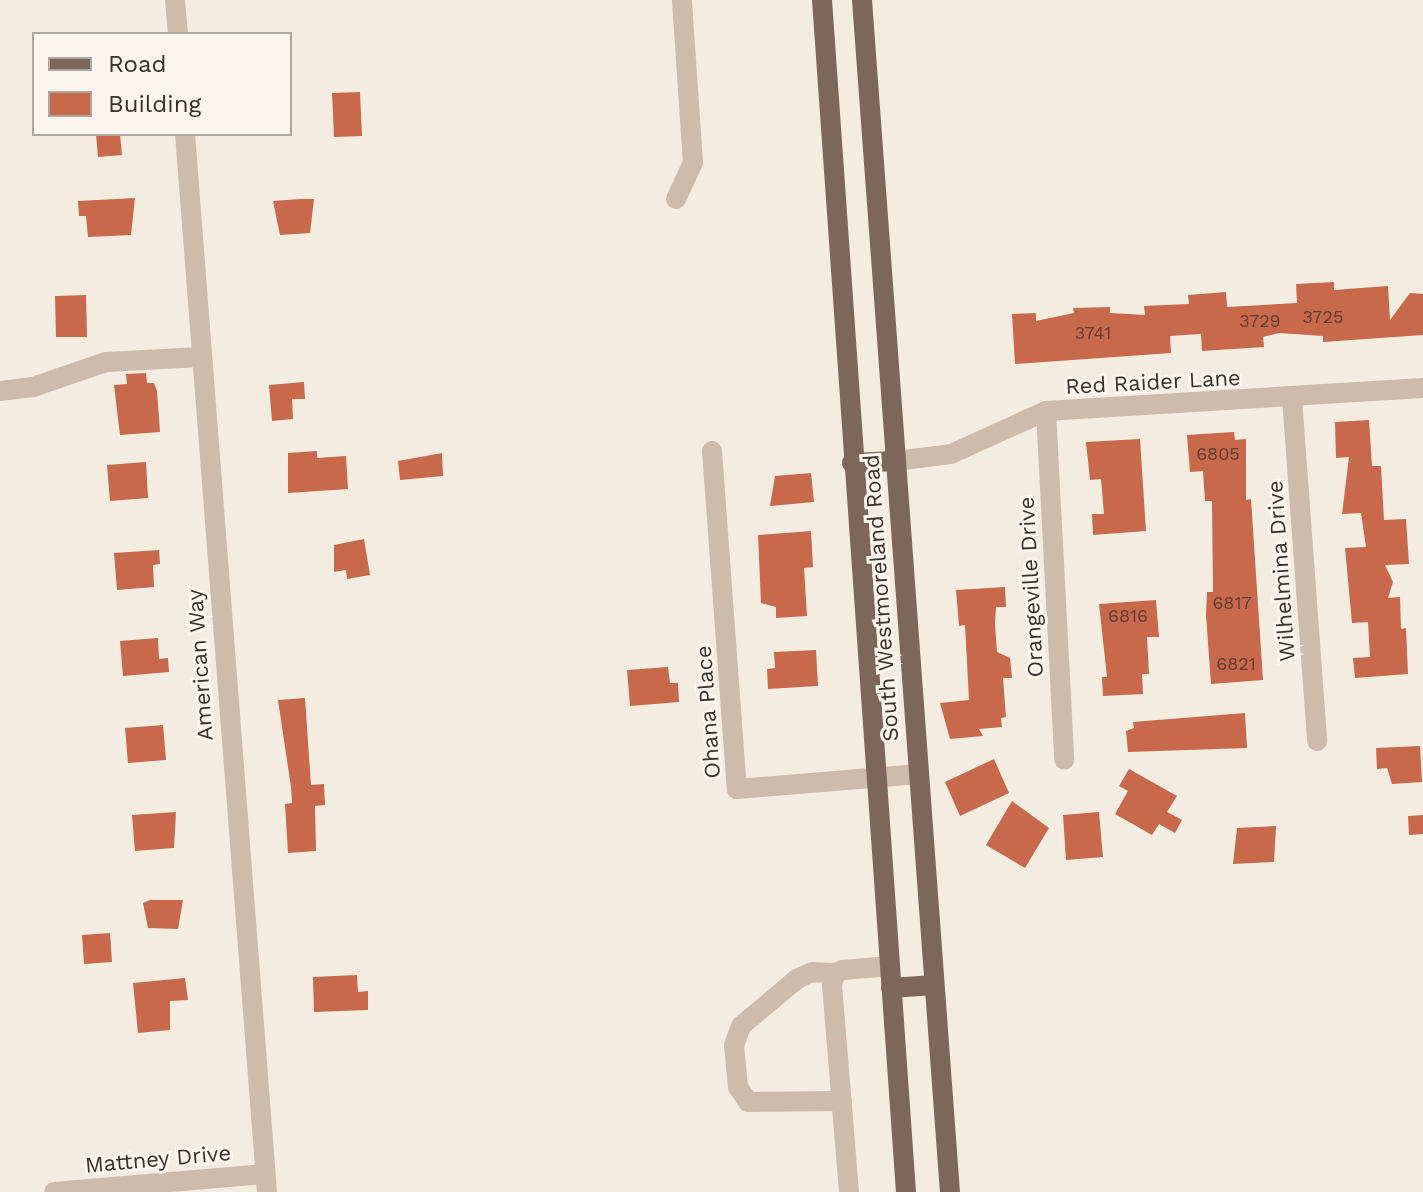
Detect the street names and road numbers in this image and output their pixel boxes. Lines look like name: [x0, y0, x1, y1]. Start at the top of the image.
street label: Red Raider Lane: [1064, 364, 1242, 400]
street label: South Westmoreland Road: [858, 453, 904, 743]
street label: Wilhelmina Drive: [1261, 479, 1301, 663]
street label: Orangeville Drive: [1013, 496, 1049, 678]
street label: American Way: [182, 588, 218, 742]
street label: Ohana Place: [690, 644, 726, 780]
street label: Mattney Drive: [84, 1139, 232, 1179]

